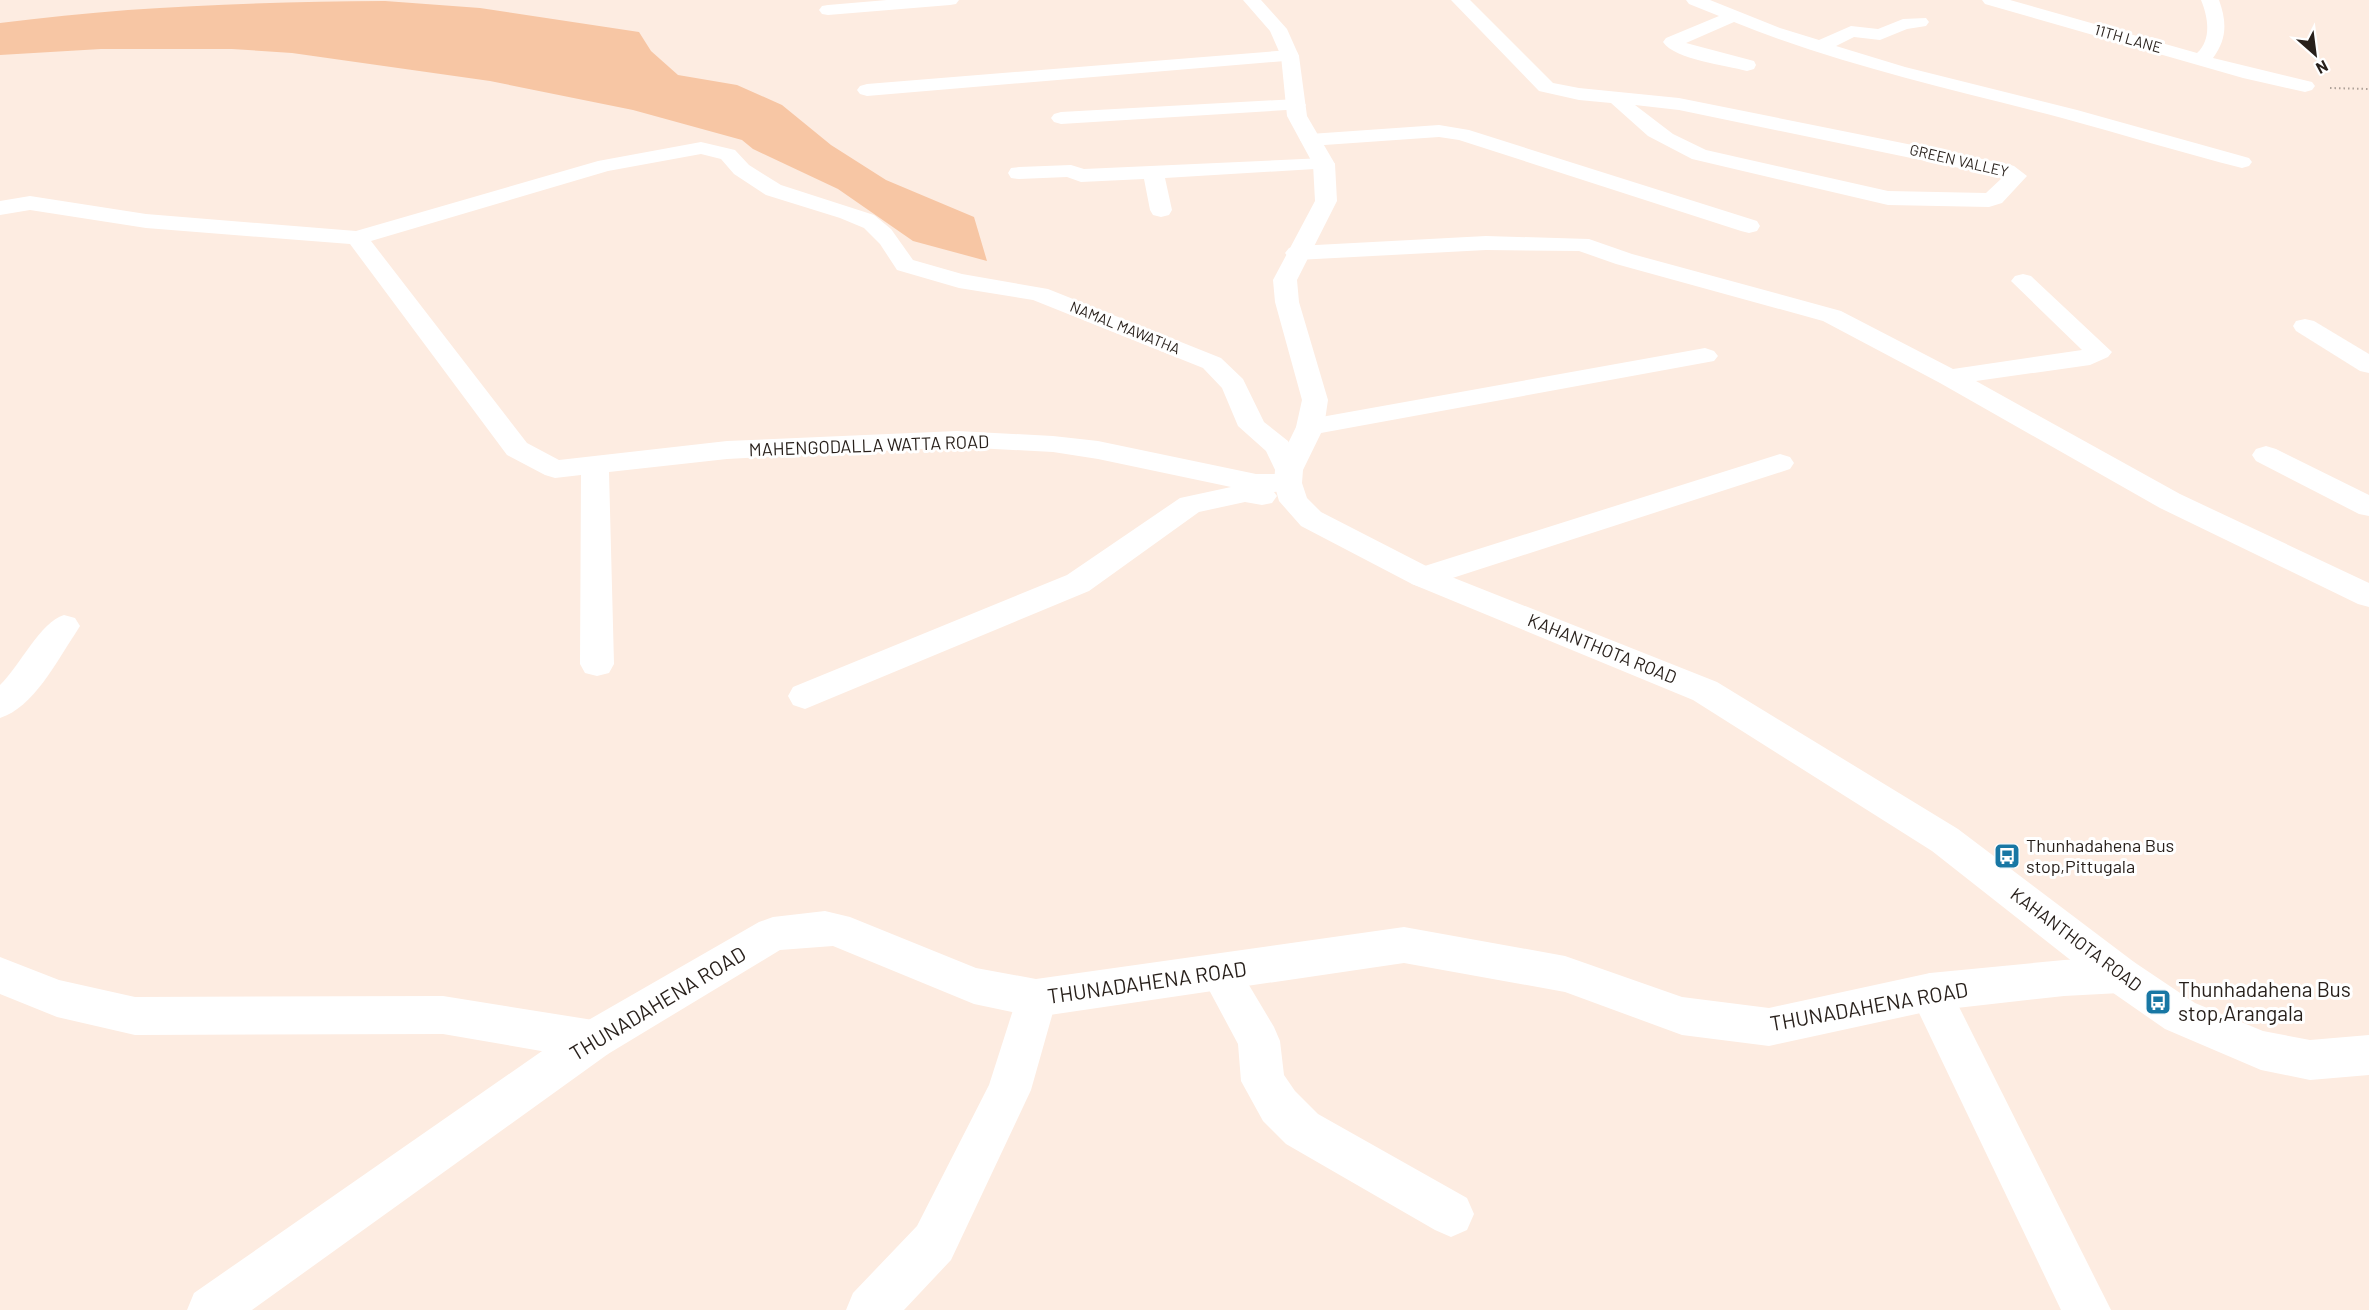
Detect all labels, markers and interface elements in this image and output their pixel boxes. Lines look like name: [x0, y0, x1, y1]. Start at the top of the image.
street label: 11TH LANE: [2093, 20, 2164, 56]
north arrow: [2285, 24, 2345, 84]
text: N: [2313, 57, 2331, 79]
street label: GREEN VALLEY: [1908, 140, 2010, 180]
street label: NAMAL MAWATHA: [1068, 297, 1183, 357]
street label: MAHENGODALLA WATTA ROAD: [748, 430, 989, 460]
street label: KAHANTHOTA ROAD: [1525, 608, 1680, 688]
place label: Thunhadahena Bus stop,Pittugala: [2026, 834, 2174, 877]
bus stop icon: Thunhadahena Bus stop,Pittugala: [1992, 841, 2022, 871]
street label: KAHANTHOTA ROAD: [2007, 883, 2146, 996]
street label: THUNADAHENA ROAD: [565, 940, 750, 1065]
street label: THUNADAHENA ROAD: [1046, 955, 1248, 1008]
street label: THUNADAHENA ROAD: [1768, 976, 1970, 1035]
place label: Thunhadahena Bus stop,Arangala: [2178, 976, 2351, 1025]
bus stop icon: Thunhadahena Bus stop,Arangala: [2143, 987, 2173, 1017]

